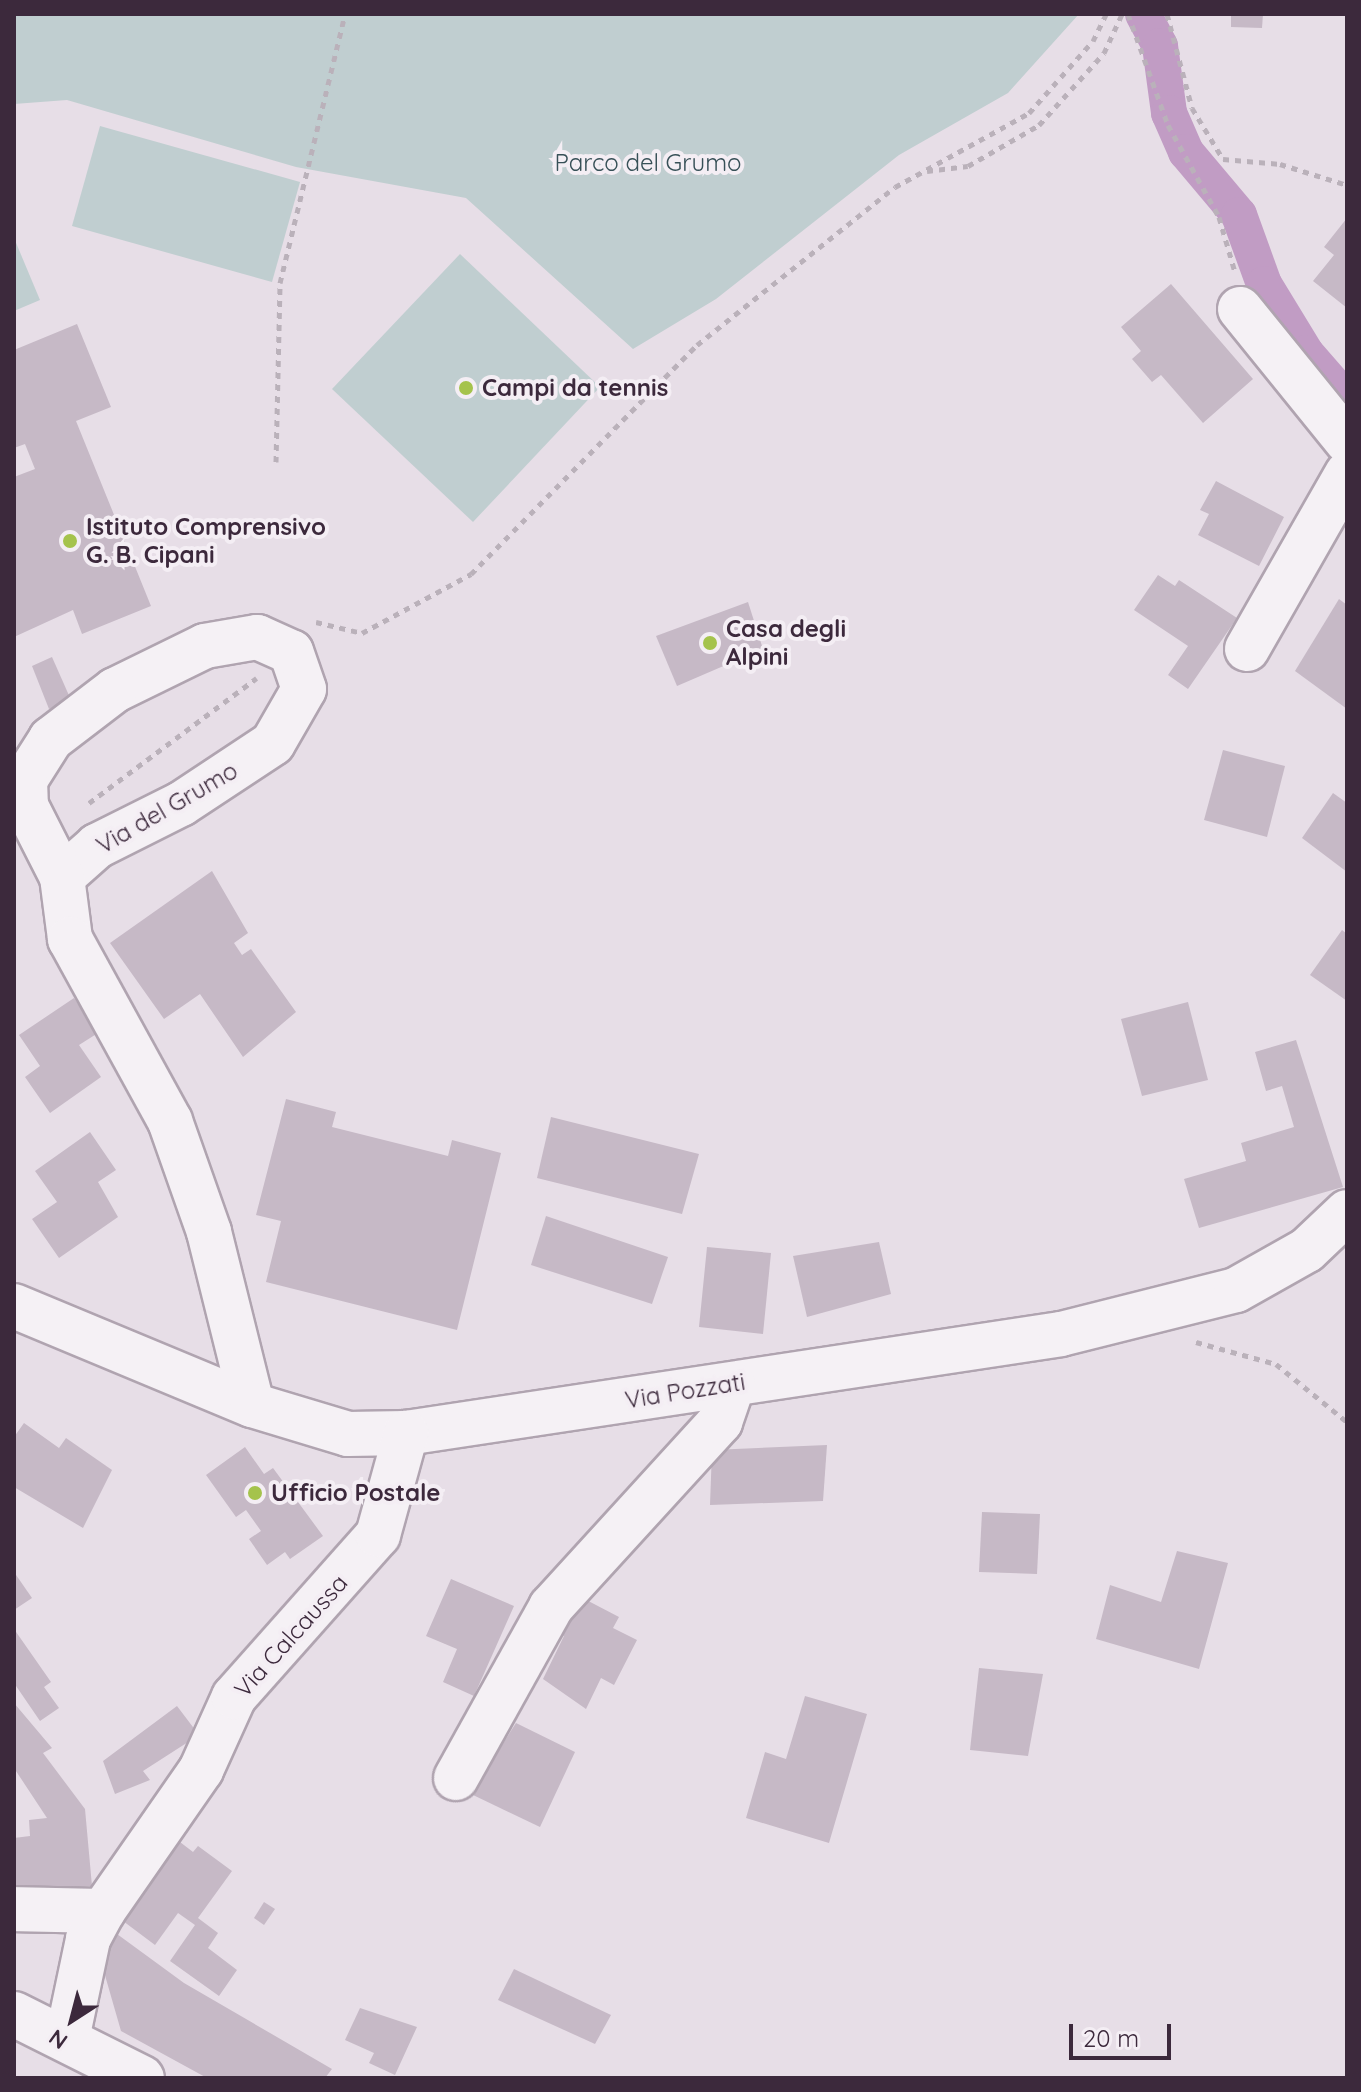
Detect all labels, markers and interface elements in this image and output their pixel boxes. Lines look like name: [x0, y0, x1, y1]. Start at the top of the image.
park label: Parco del Grumo: [554, 149, 742, 177]
place label: Campi da tennis: [482, 374, 668, 402]
marker: Campi da tennis: [457, 379, 475, 397]
place label: Istituto Comprensivo G. B. Cipani: [86, 513, 326, 569]
marker: Istituto Comprensivo G. B. Cipani: [61, 532, 79, 550]
place label: Casa degli Alpini: [726, 615, 846, 671]
marker: Casa degli Alpini: [701, 634, 719, 652]
street label: Via del Grumo: [91, 756, 243, 860]
street label: Via Pozzati: [623, 1367, 747, 1415]
place label: Ufficio Postale: [271, 1479, 440, 1507]
marker: Ufficio Postale: [246, 1484, 264, 1502]
street label: Via Calcaussa: [228, 1569, 354, 1703]
north arrow: [32, 1980, 112, 2060]
scale bar: [1073, 2008, 1175, 2058]
text: N: [43, 2023, 73, 2056]
text: 20 m: [1083, 2023, 1139, 2053]

